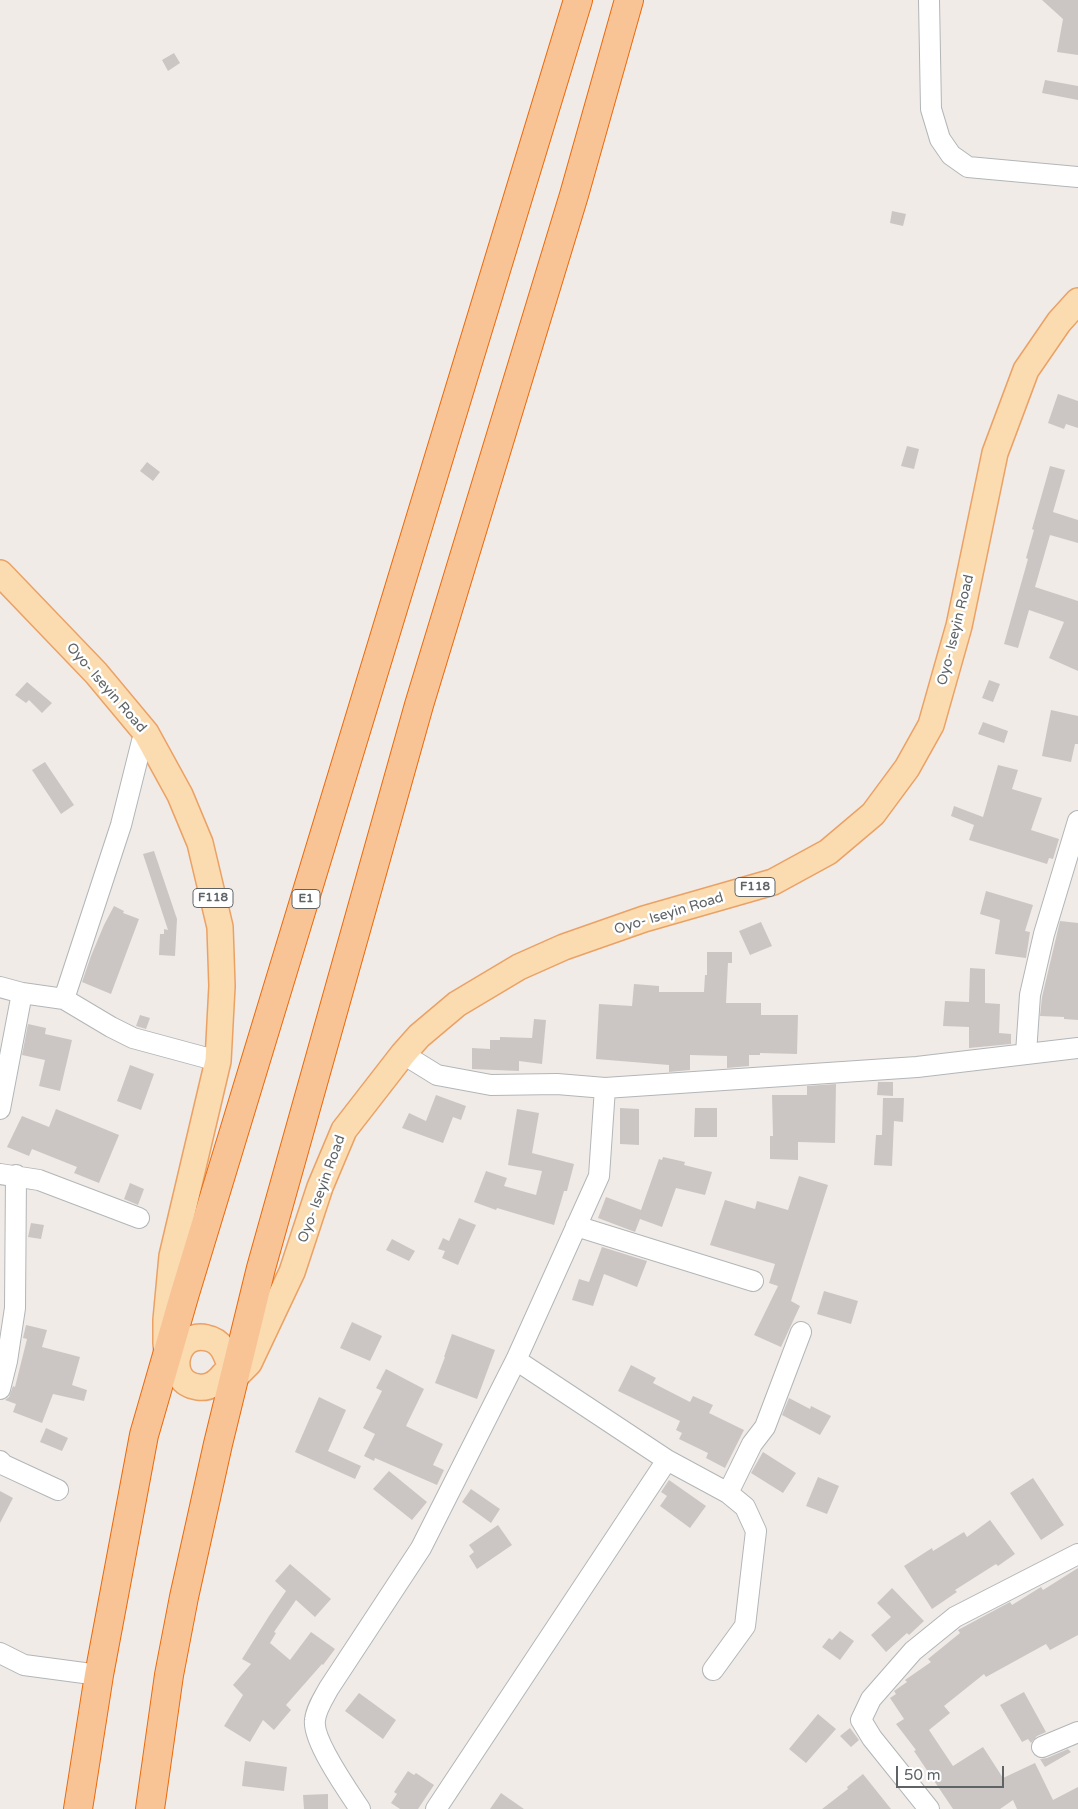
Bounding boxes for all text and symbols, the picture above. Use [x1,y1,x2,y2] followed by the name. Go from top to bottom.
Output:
[934,573,978,687] street label: Oyo- Iseyin Road
[62,640,150,736] street label: Oyo- Iseyin Road
[735,878,775,896] road number: F118
[193,888,233,908] road number: F118
[612,889,726,939] street label: Oyo- Iseyin Road
[292,890,320,909] road number: E1
[295,1133,349,1245] street label: Oyo- Iseyin Road
[898,1756,1006,1788] scale bar
[904,1766,941,1784] text: 50 m

